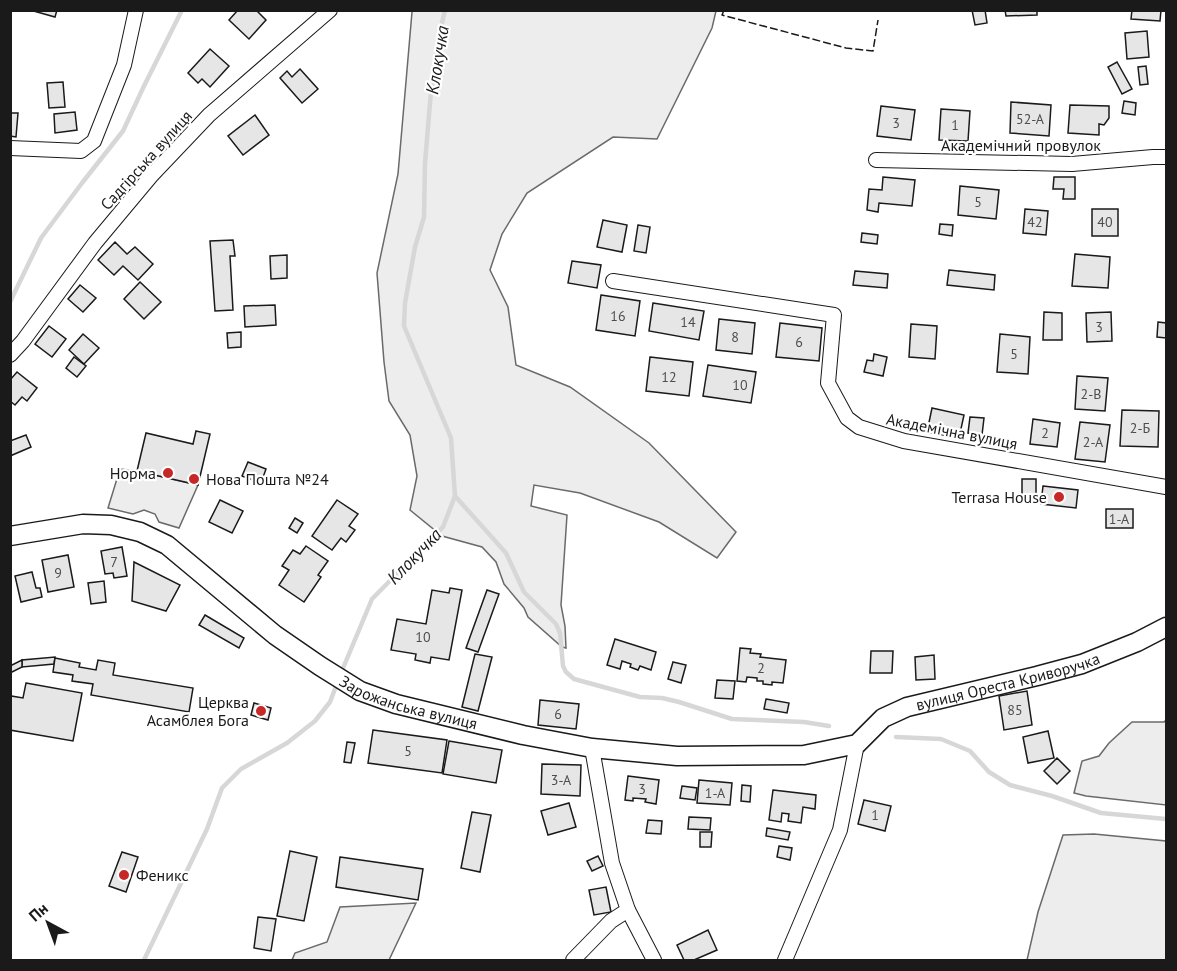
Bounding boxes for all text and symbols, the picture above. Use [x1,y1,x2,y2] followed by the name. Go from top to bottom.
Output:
[420,24,454,96] water label: Клокучка
[96,106,196,214] street label: Садгірська вулиця
[1016,110,1045,128] house number: 52-А
[892,114,900,132] house number: 3
[951,116,959,134] house number: 1
[941,135,1101,155] street label: Академічний провулок
[974,193,982,211] house number: 5
[1027,213,1043,231] house number: 42
[1097,213,1113,231] house number: 40
[610,307,626,325] house number: 16
[680,313,696,331] house number: 14
[1095,318,1103,336] house number: 3
[731,328,739,346] house number: 8
[795,333,803,351] house number: 6
[1010,345,1018,363] house number: 5
[661,368,677,386] house number: 12
[732,376,748,394] house number: 10
[1081,385,1101,403] house number: 2-В
[885,408,1019,454] street label: Академічна вулиця
[1130,419,1150,437] house number: 2-Б
[1041,424,1049,442] house number: 2
[1083,433,1104,451] house number: 2-А
[110,463,156,483] place label: Норма
[161,466,175,480] marker: Норма
[206,469,329,489] place label: Нова Пошта №24
[187,472,201,486] marker: Нова Пошта №24
[951,487,1047,507] place label: Terrasa House
[1052,490,1066,504] marker: Terrasa House
[1109,510,1130,528] house number: 1-А
[382,523,446,589] water label: Клокучка
[110,553,118,571] house number: 7
[54,564,62,582] house number: 9
[415,628,431,646] house number: 10
[914,648,1103,715] street label: вулиця Ореста Криворучка
[757,659,765,677] house number: 2
[336,671,479,733] street label: Зарожанська вулиця
[147,692,249,730] place label: Церква Асамблея Бога
[1007,701,1023,719] house number: 85
[254,704,268,718] marker: Церква Асамблея Бога
[554,705,562,723] house number: 6
[404,742,412,760] house number: 5
[551,771,572,789] house number: 3-А
[638,780,646,798] house number: 3
[705,784,726,802] house number: 1-А
[871,806,879,824] house number: 1
[136,865,189,885] place label: Феникс
[117,868,131,882] marker: Феникс
[18,893,78,953] north arrow
[24,898,52,925] text: Пн

